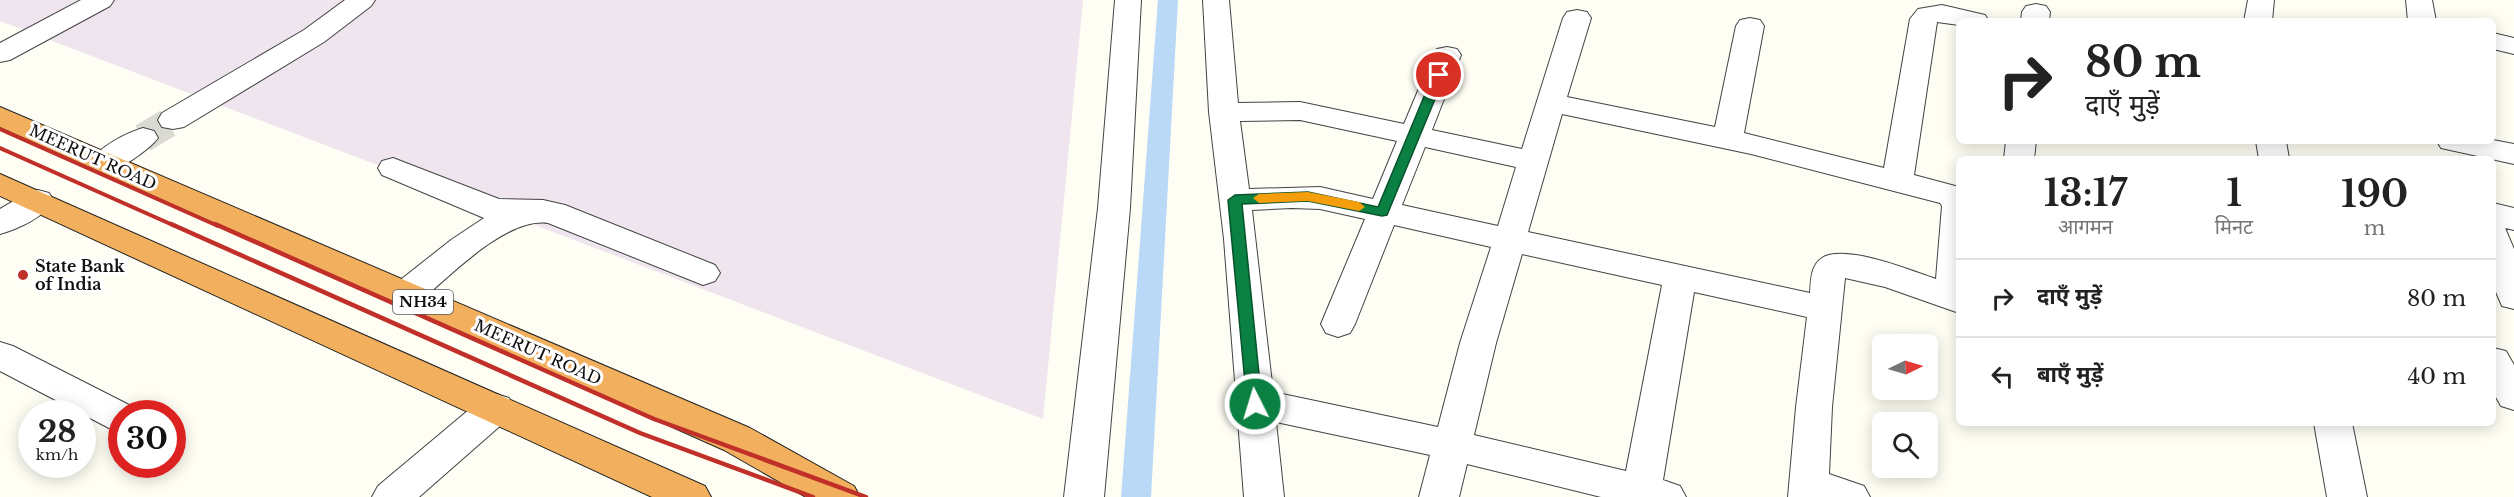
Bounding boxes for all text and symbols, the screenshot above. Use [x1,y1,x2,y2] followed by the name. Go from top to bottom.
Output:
[2085,36,2201,88] text: 80 m
[1986,42,2064,120] icon: right
[1413,49,1464,100] pin
[1422,58,1455,91] icon: arrive
[2085,88,2160,121] text: दाएँ मुड़ें
[26,120,160,194] street label: MEERUT ROAD
[2044,171,2127,216] text: 13:17
[2226,171,2242,216] text: 1
[2341,172,2408,217] text: 190
[2058,215,2113,239] text: आगमन
[2215,215,2253,239] text: मिनट
[2364,216,2385,240] text: m
[35,256,125,294] place label: State Bank of India
[16,268,30,282] marker: State Bank of India
[1986,282,2019,315] icon: right
[2037,283,2102,310] text: दाएँ मुड़ें
[2407,285,2466,312] text: 80 m
[393,290,453,314] road number: NH34
[471,315,605,389] street label: MEERUT ROAD
[1872,334,1938,400] north arrow
[1872,334,1938,478] map controls
[1986,360,2019,393] icon: left
[2037,361,2103,388] text: बाएँ मुड़ें
[2408,363,2466,390] text: 40 m
[1223,372,1287,436] position arrow
[108,400,186,478] speed limit sign: 30
[1872,412,1938,478] button: search
[38,413,76,450] text: 28
[36,445,78,464] text: km/h

